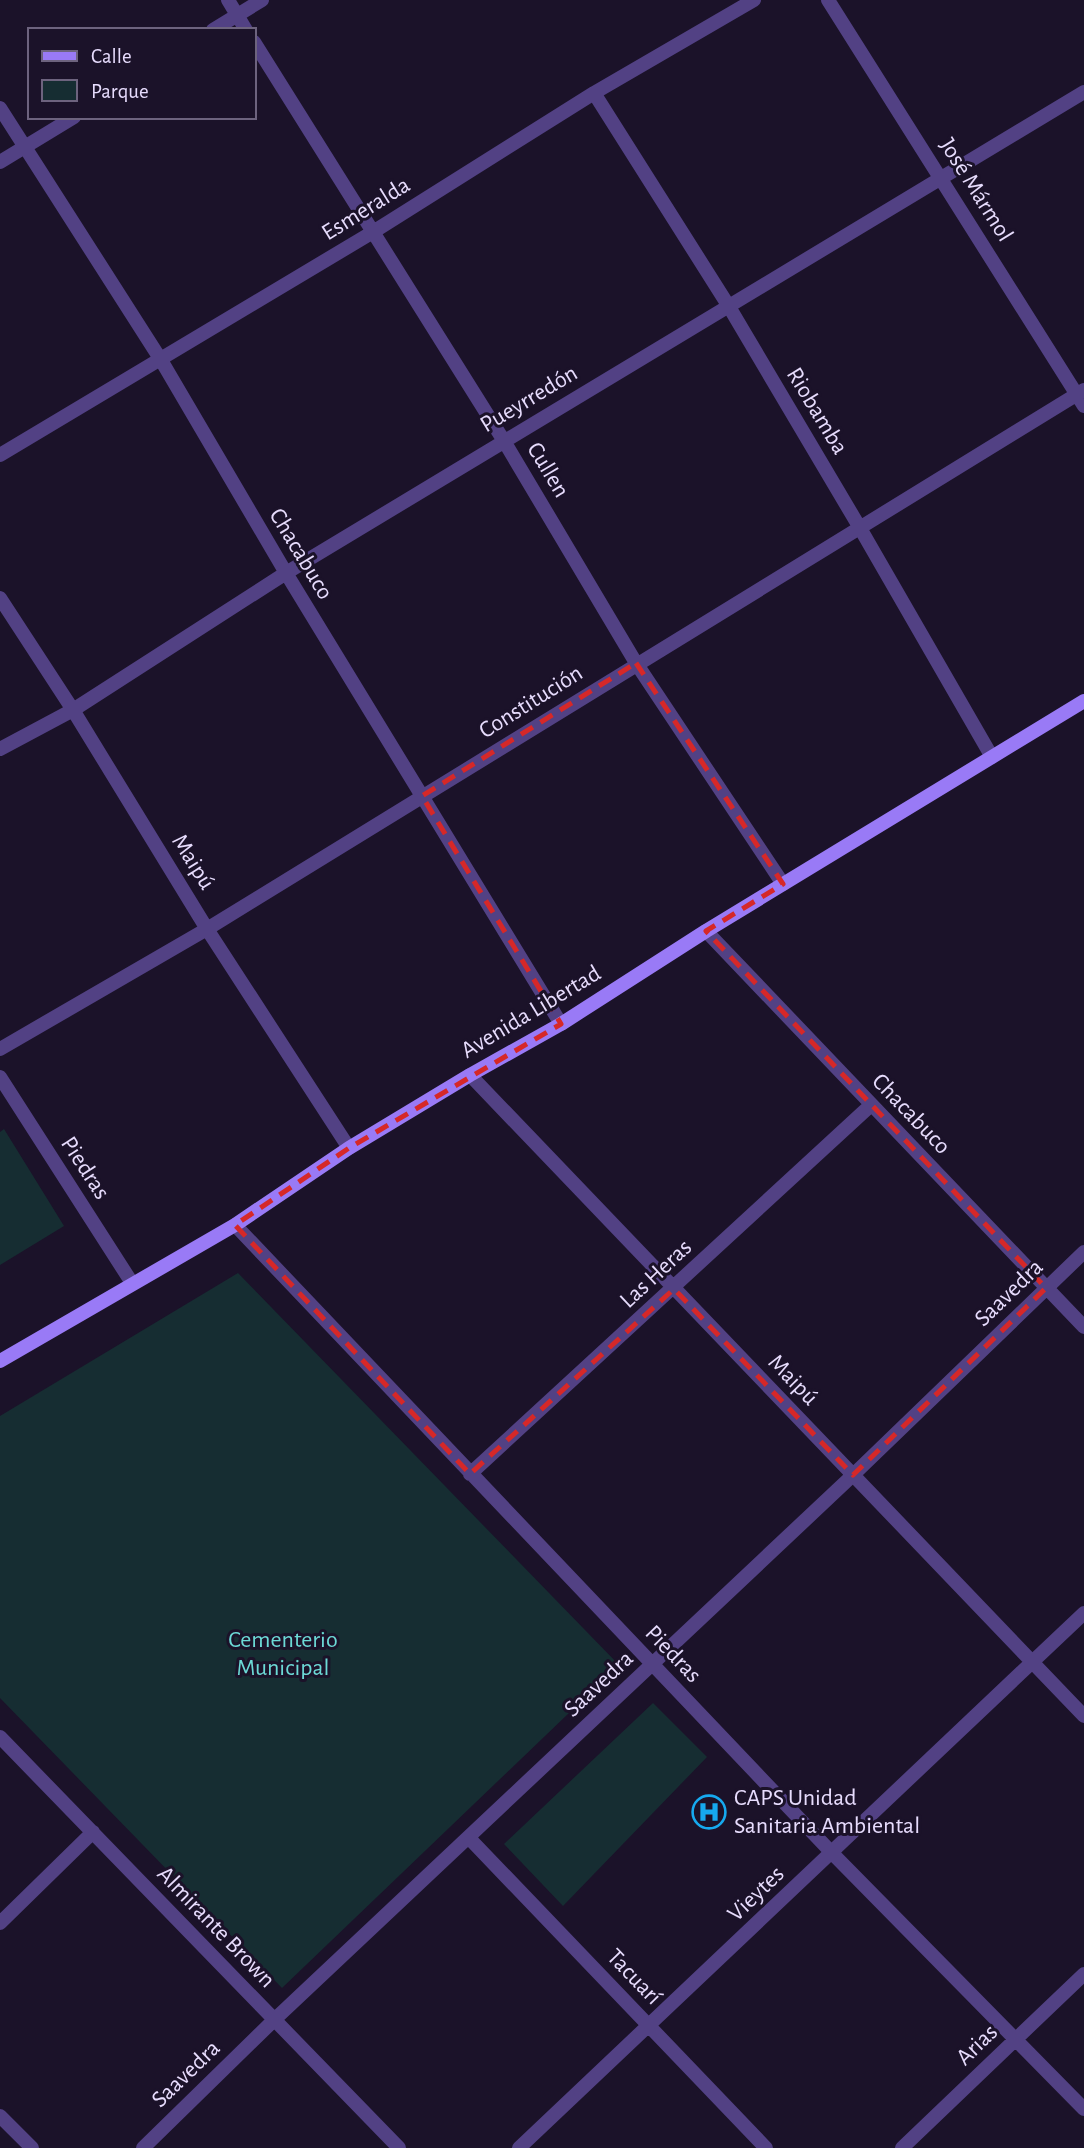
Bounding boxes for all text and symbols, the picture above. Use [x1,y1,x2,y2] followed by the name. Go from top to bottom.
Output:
[28,28,256,119] legend
[91,46,132,67] text: Calle
[91,81,149,102] text: Parque
[935,134,1017,246] street label: José Mármol
[318,173,414,245] street label: Esmeralda
[476,361,582,437] street label: Pueyrredón
[782,363,852,459] street label: Riobamba
[522,438,574,502] street label: Cullen
[265,504,337,604] street label: Chacabuco
[475,661,587,743] street label: Constitución
[167,830,219,894] street label: Maipú
[457,961,605,1063] street label: Avenida Libertad
[867,1069,955,1159] street label: Chacabuco
[56,1132,114,1204] street label: Piedras
[615,1235,697,1313] street label: Las Heras
[970,1255,1048,1331] street label: Saavedra
[764,1350,822,1410] street label: Maipú
[640,1621,706,1687] street label: Piedras
[228,1628,338,1680] park label: Cementerio Municipal
[560,1646,638,1722] street label: Saavedra
[734,1786,920,1838] place label: CAPS Unidad Sanitaria Ambiental
[690,1793,728,1831] hospital icon: CAPS Unidad Sanitaria Ambiental
[152,1862,280,1992] street label: Almirante Brown
[723,1862,789,1926] street label: Vieytes
[602,1945,666,2010] street label: Tacuarí
[952,2020,1002,2070] street label: Arias
[147,2036,225,2112] street label: Saavedra

